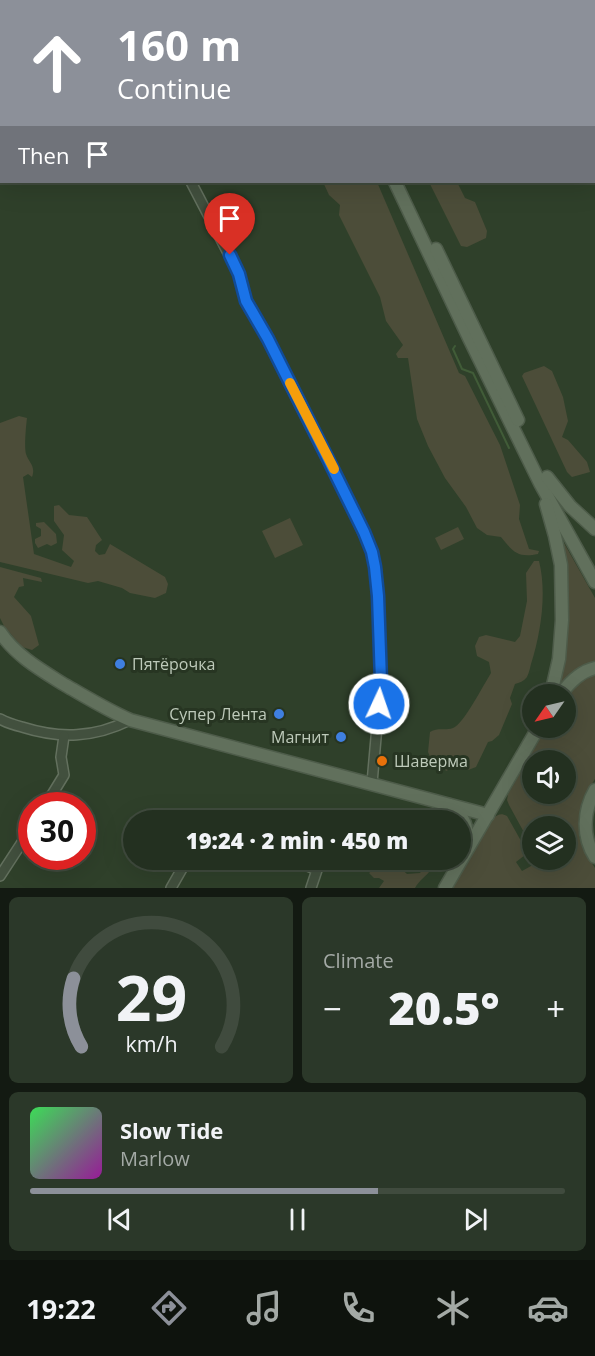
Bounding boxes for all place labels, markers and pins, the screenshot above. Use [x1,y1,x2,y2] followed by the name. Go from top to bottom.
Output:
[204,193,255,255] pin
[132,653,215,675] place label: Пятёрочка
[113,657,127,671] marker: Пятёрочка
[169,703,267,725] place label: Супер Лента
[272,707,286,721] marker: Супер Лента
[271,726,329,748] place label: Магнит
[334,730,348,744] marker: Магнит
[394,750,468,772] place label: Шаверма
[375,754,389,768] marker: Шаверма

